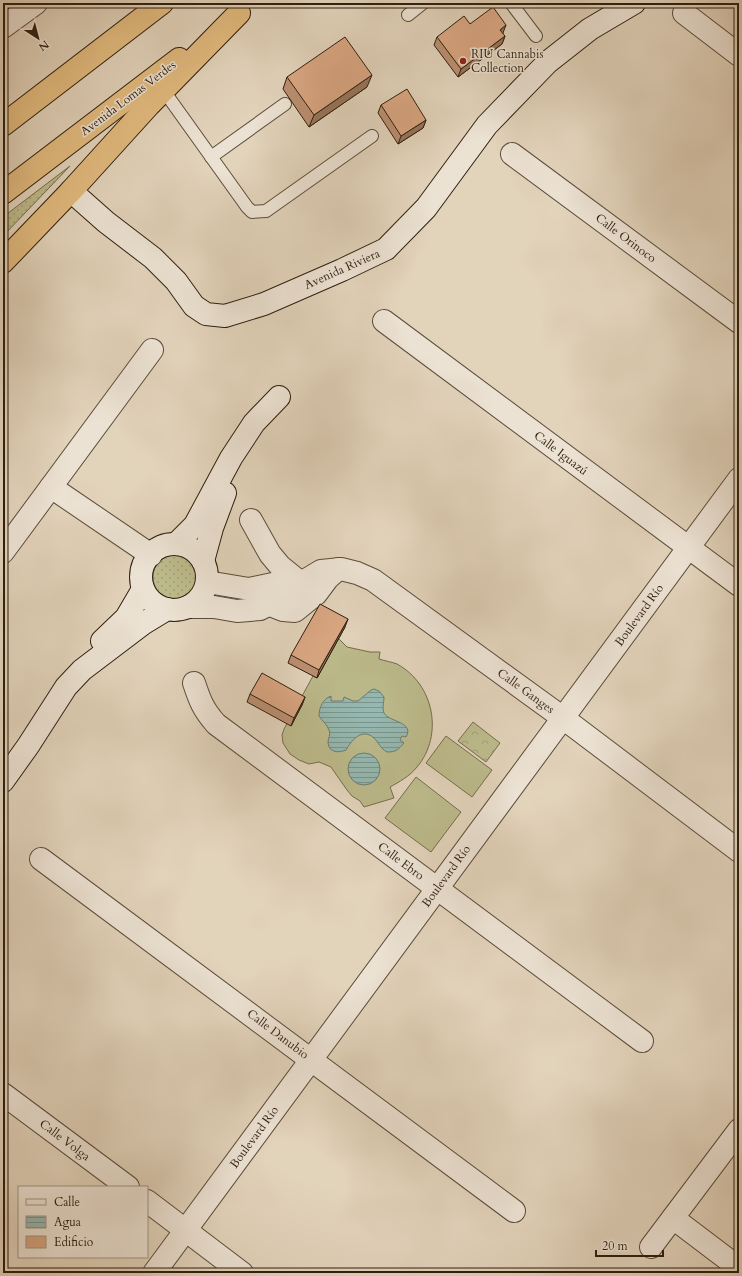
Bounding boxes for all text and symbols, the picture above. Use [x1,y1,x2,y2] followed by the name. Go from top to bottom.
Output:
[18,18,58,58] north arrow
[35,37,52,55] text: N
[471,46,543,76] place label: RIU Cannabis Collection
[458,56,468,66] marker: RIU Cannabis Collection
[77,57,179,139] street label: Avenida Lomas Verdes
[592,210,660,267] street label: Calle Orinoco
[302,245,383,293] street label: Avenida Riviera
[531,427,592,479] street label: Calle Iguazú
[611,580,667,649] street label: Boulevard Río
[494,665,558,717] street label: Calle Ganges
[375,838,428,884] street label: Calle Ebro
[418,841,474,910] street label: Boulevard Río
[244,1005,313,1063] street label: Calle Danubio
[226,1102,282,1171] street label: Boulevard Río
[36,1116,94,1165] street label: Calle Volga
[18,1186,148,1258] legend
[54,1194,80,1210] text: Calle
[54,1214,82,1230] text: Agua
[596,1232,663,1258] scale bar
[54,1234,94,1250] text: Edificio
[602,1238,629,1254] text: 20 m

